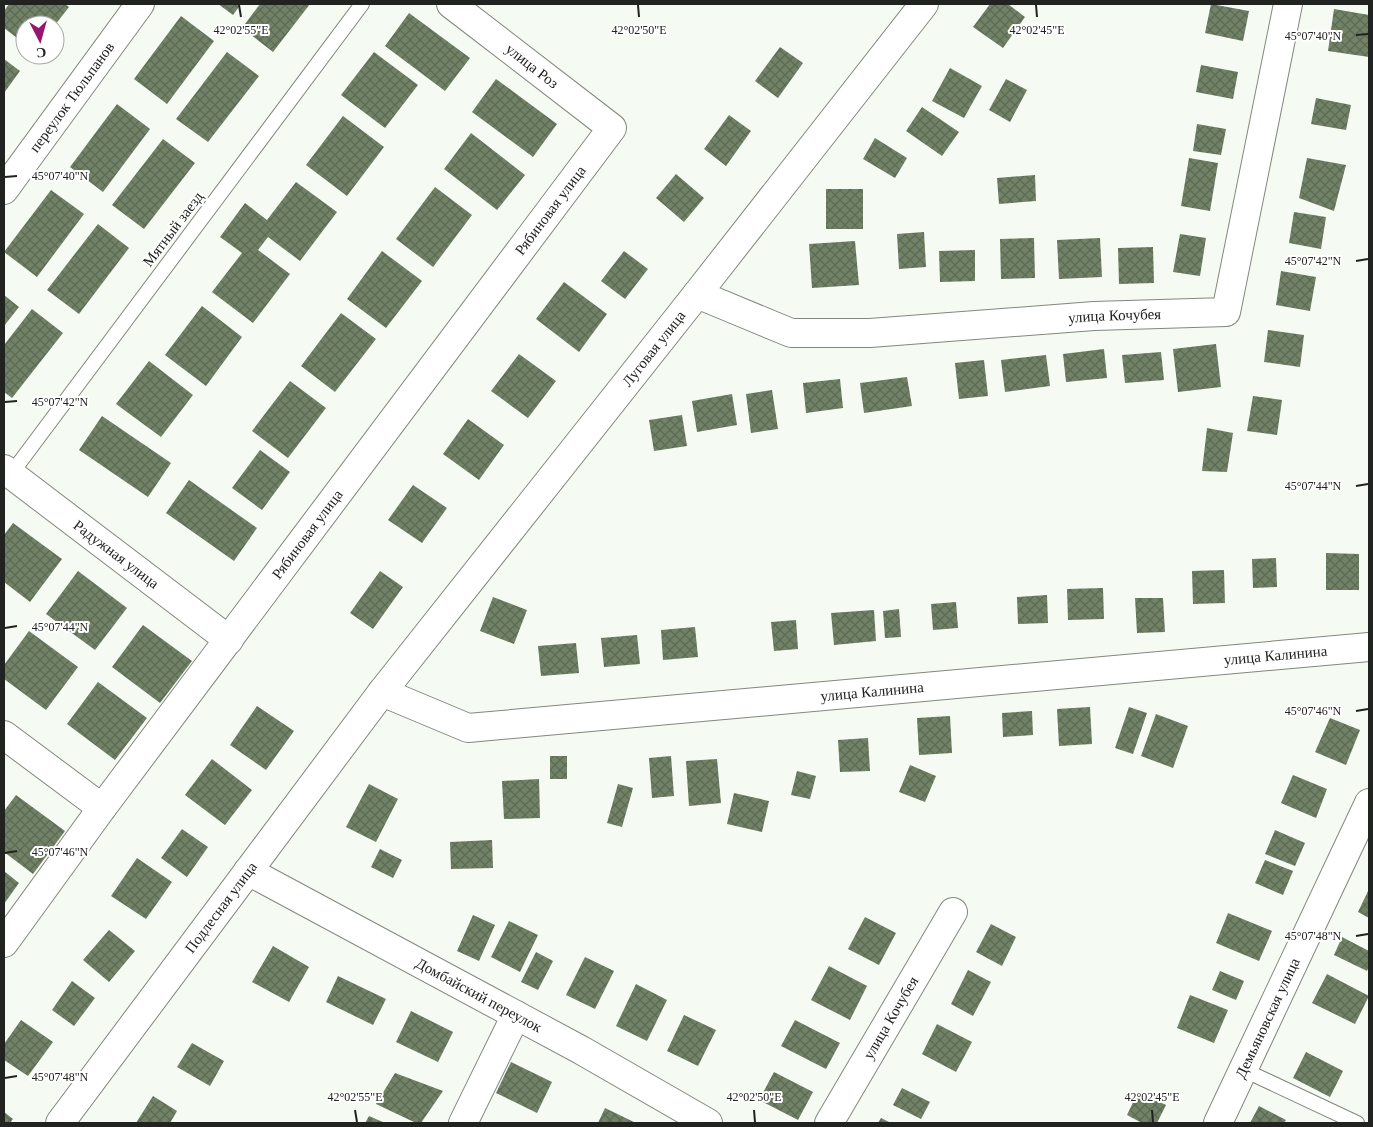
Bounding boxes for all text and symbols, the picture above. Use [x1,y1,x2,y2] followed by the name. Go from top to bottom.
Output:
[15,15,65,65] north arrow
[213,23,269,37] text: 42°02'55"E
[611,23,667,37] text: 42°02'50"E
[1009,23,1065,37] text: 42°02'45"E
[1285,29,1342,43] text: 45°07'40"N
[26,39,117,155] street label: переулок Тюльпанов
[503,41,561,91] street label: улица Роз
[35,44,47,60] text: С
[512,162,589,258] street label: Рябиновая улица
[32,169,89,183] text: 45°07'40"N
[140,188,207,270] street label: Мятный заезд
[1285,254,1342,268] text: 45°07'42"N
[1068,306,1161,326] street label: улица Кочубея
[619,307,689,390] street label: Луговая улица
[32,395,89,409] text: 45°07'42"N
[1285,479,1342,493] text: 45°07'44"N
[269,486,346,582] street label: Рябиновая улица
[71,517,162,592] street label: Радужная улица
[32,620,89,634] text: 45°07'44"N
[1223,643,1328,668] street label: улица Калинина
[820,679,925,704] street label: улица Калинина
[1285,704,1342,718] text: 45°07'46"N
[32,845,89,859] text: 45°07'46"N
[182,859,260,956] street label: Подлесная улица
[1285,929,1342,943] text: 45°07'48"N
[413,955,545,1036] street label: Домбайский переулок
[1232,955,1303,1081] street label: Демьяновская улица
[860,974,921,1062] street label: улица Кочубея
[32,1070,89,1084] text: 45°07'48"N
[327,1090,383,1104] text: 42°02'55"E
[726,1090,782,1104] text: 42°02'50"E
[1124,1090,1180,1104] text: 42°02'45"E

